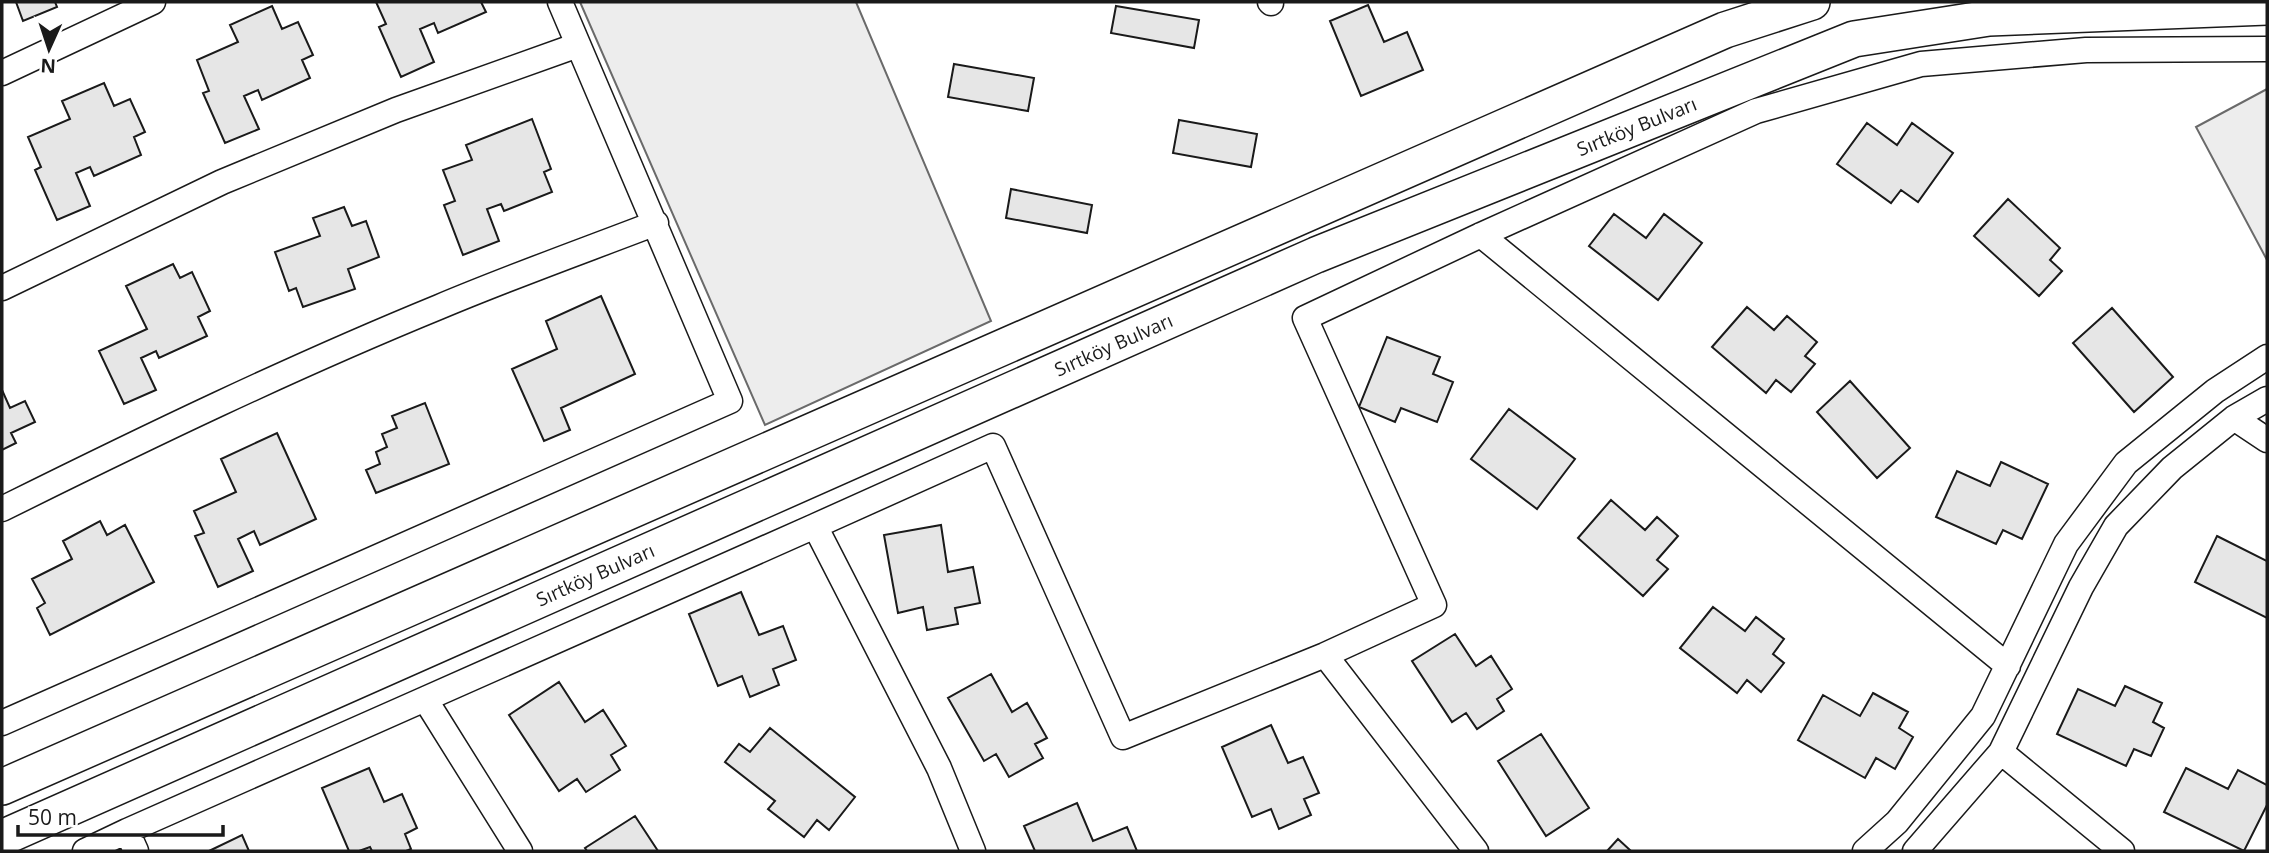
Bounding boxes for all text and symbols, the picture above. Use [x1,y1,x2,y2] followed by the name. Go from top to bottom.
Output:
[14,14,84,84] north arrow
[40,53,57,79] text: N
[1573,91,1700,162] street label: Sırtköy Bulvarı
[1050,307,1177,382] street label: Sırtköy Bulvarı
[532,537,659,612] street label: Sırtköy Bulvarı
[18,794,222,838] scale bar
[28,803,77,831] text: 50 m

